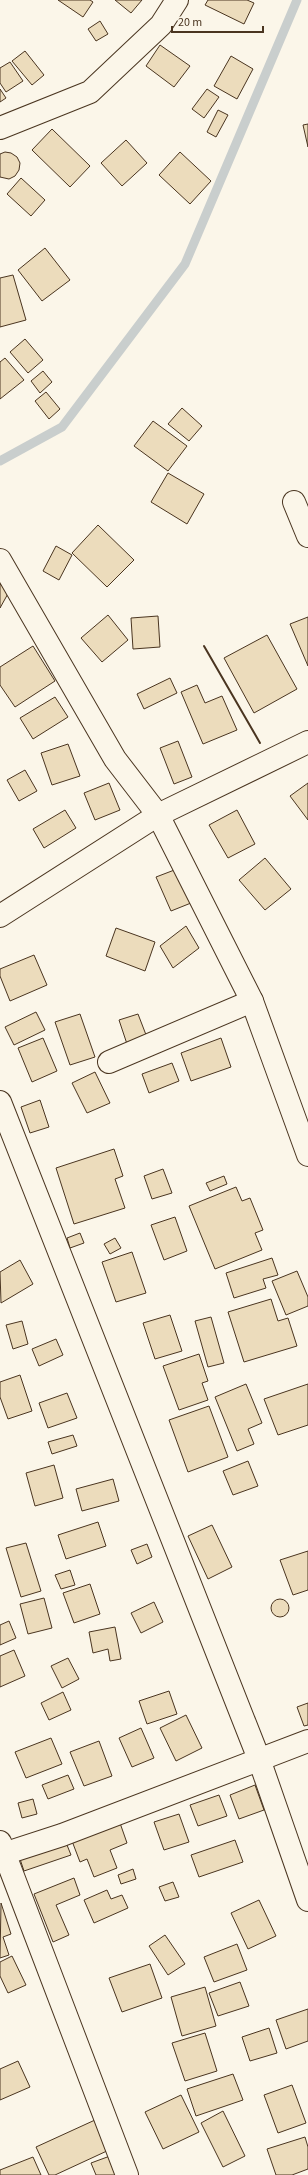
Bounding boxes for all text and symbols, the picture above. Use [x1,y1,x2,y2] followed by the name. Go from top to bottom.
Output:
[172,8,263,34] scale bar
[178,14,202,31] text: 20 m

